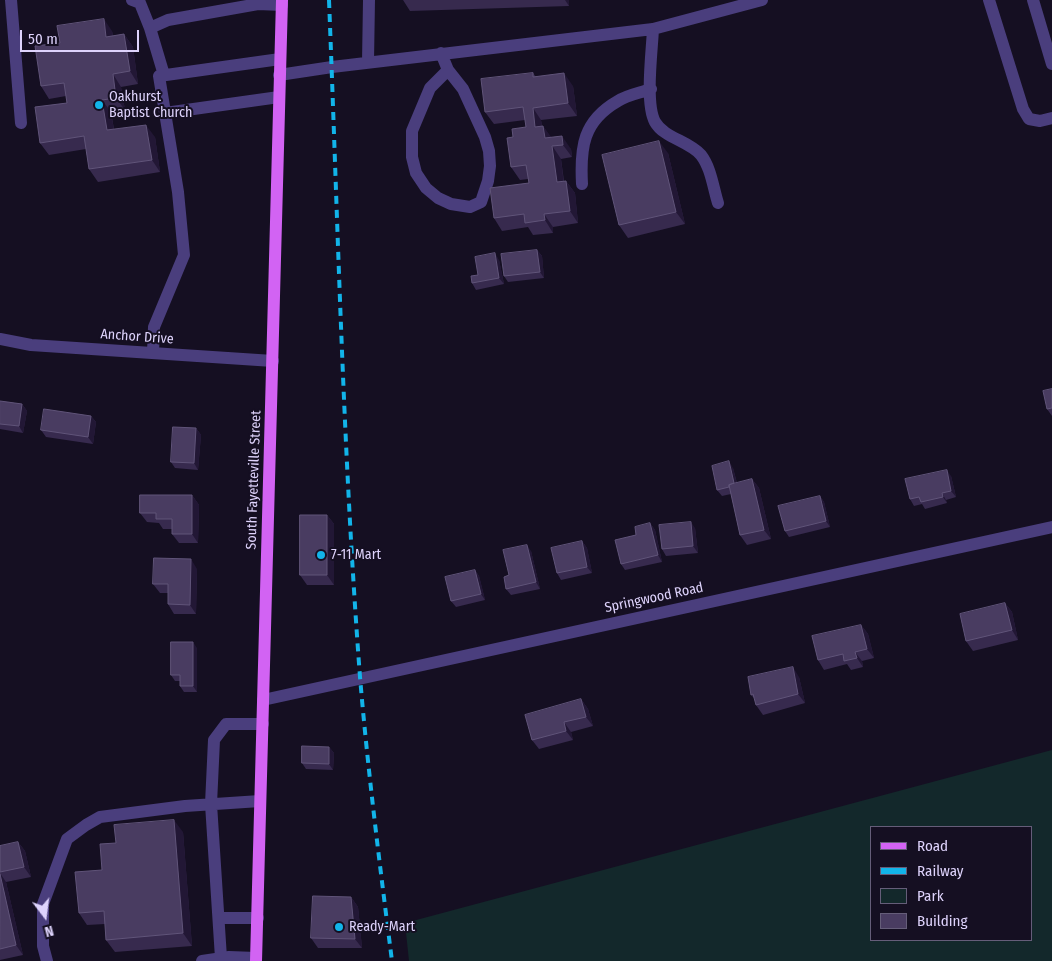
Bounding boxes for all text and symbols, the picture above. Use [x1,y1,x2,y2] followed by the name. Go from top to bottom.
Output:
[22,20,141,52] scale bar
[28,30,58,48] text: 50 m
[109,89,192,121] place label: Oakhurst Baptist Church
[93,99,105,111] marker: Oakhurst Baptist Church
[100,326,174,348] street label: Anchor Drive
[243,410,265,550] street label: South Fayetteville Street
[331,547,381,563] place label: 7-11 Mart
[315,549,327,561] marker: 7-11 Mart
[603,579,705,617] street label: Springwood Road
[870,826,1032,941] legend
[917,837,948,855] text: Road
[917,862,964,880] text: Railway
[917,887,944,905] text: Park
[20,891,70,941] north arrow
[917,912,968,930] text: Building
[349,919,415,935] place label: Ready-Mart
[333,921,345,933] marker: Ready-Mart
[43,922,55,940] text: N

